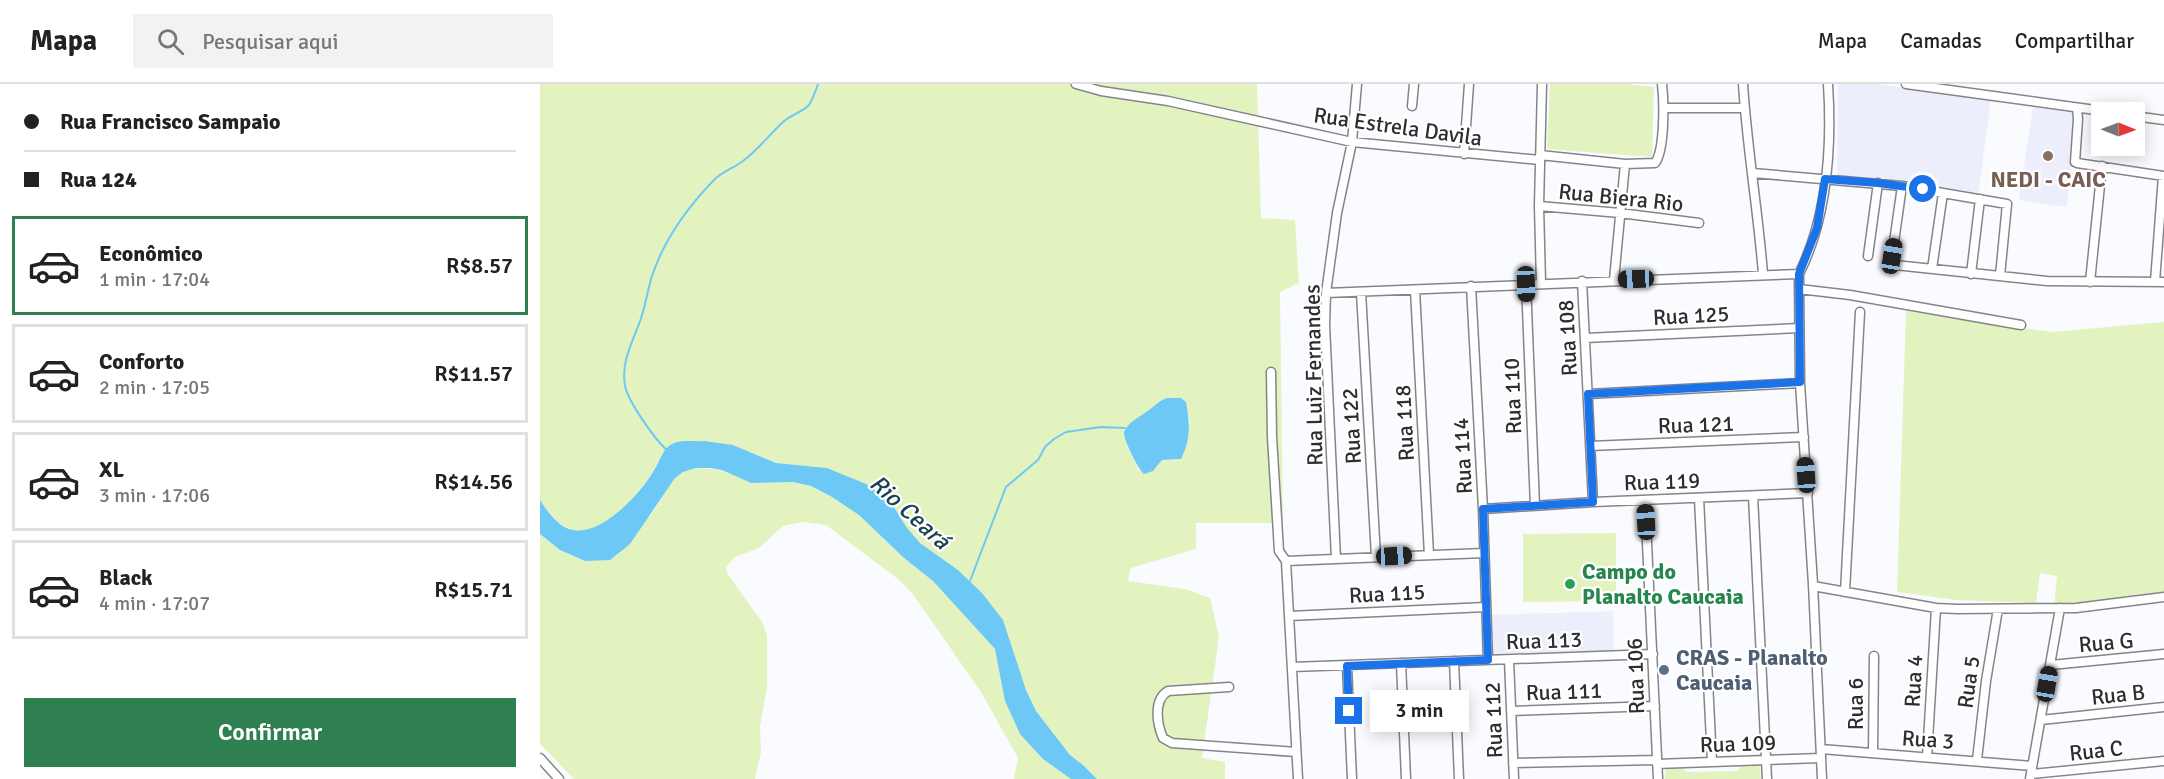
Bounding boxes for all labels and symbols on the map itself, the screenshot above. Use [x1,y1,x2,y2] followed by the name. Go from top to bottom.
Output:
[1312,101,1484,152] street label: Rua Estrela Davila
[2091,102,2145,156] north arrow
[2041,149,2055,163] marker: NEDI - CAIC
[1990,166,2106,193] place label: NEDI - CAIC
[1909,175,1936,202] route start
[1557,178,1685,217] street label: Rua Biera Rio
[1880,237,1904,275] car
[1516,266,1536,302] car
[1618,269,1654,289] car
[1298,284,1329,466] street label: Rua Luiz Fernandes
[1552,299,1583,377] street label: Rua 108
[1652,300,1730,331] street label: Rua 125
[1498,357,1527,435] street label: Rua 110
[1389,384,1420,462] street label: Rua 118
[1336,387,1367,465] street label: Rua 122
[1657,410,1735,439] street label: Rua 121
[1447,417,1478,495] street label: Rua 114
[1796,456,1816,494] car
[1623,467,1701,496] street label: Rua 119
[864,468,958,557] water label: Rio Ceará
[1636,504,1656,540] car
[1376,546,1412,566] car
[1582,558,1744,610] place label: Campo do Planalto Caucaia
[1563,577,1577,591] marker: Campo do Planalto Caucaia
[1348,578,1426,609] street label: Rua 115
[1505,626,1583,655] street label: Rua 113
[2078,627,2135,658] street label: Rua G
[1621,637,1650,715] street label: Rua 106
[1676,644,1828,696] place label: CRAS - Planalto Caucaia
[1899,654,1928,708] street label: Rua 4
[1951,654,1986,710] street label: Rua 5
[1657,663,1671,677] marker: CRAS - Planalto Caucaia
[2035,665,2059,703] car
[1525,677,1603,706] street label: Rua 111
[1842,678,1869,730] street label: Rua 6
[2090,678,2146,711] street label: Rua B
[1479,681,1508,759] street label: Rua 112
[1370,690,1469,732] callout: 3 min
[1335,697,1362,724] route end
[1901,724,1955,755] street label: Rua 3
[1699,729,1777,758] street label: Rua 109
[2068,734,2124,767] street label: Rua C

